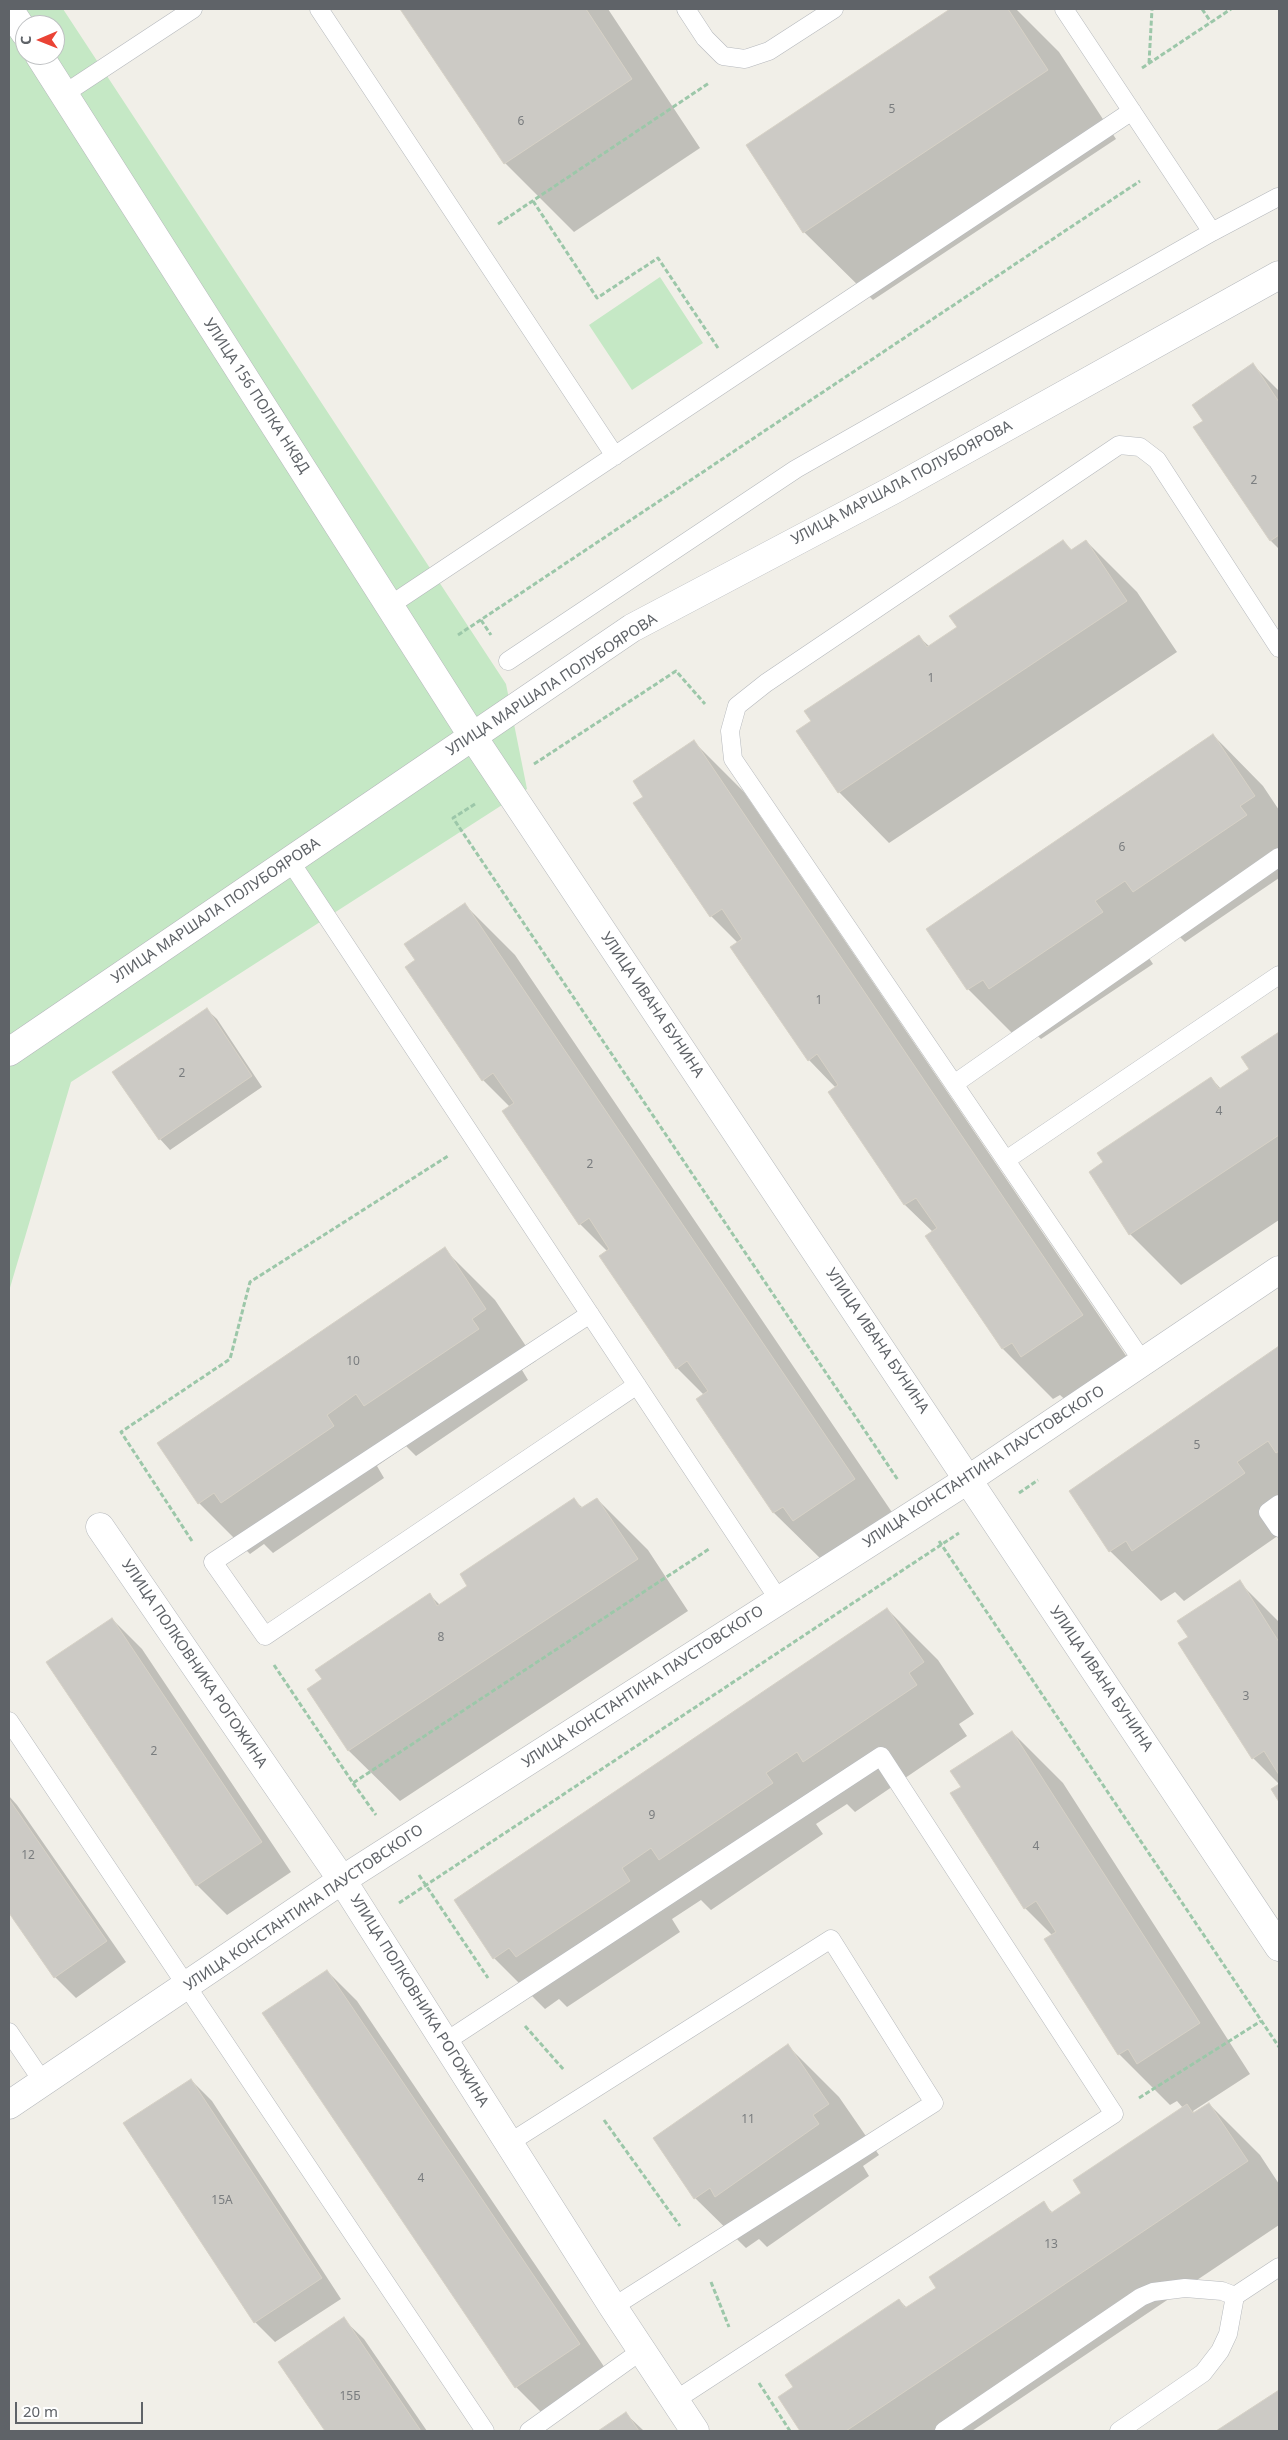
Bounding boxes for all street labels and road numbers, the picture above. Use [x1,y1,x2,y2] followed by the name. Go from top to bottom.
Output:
[199,315,313,477] street label: УЛИЦА 156 ПОЛКА НКВД
[788,417,1016,549] street label: УЛИЦА МАРШАЛА ПОЛУБОЯРОВА
[443,610,661,760] street label: УЛИЦА МАРШАЛА ПОЛУБОЯРОВА
[108,834,324,988] street label: УЛИЦА МАРШАЛА ПОЛУБОЯРОВА
[597,929,707,1081] street label: УЛИЦА ИВАНА БУНИНА
[822,1265,932,1417] street label: УЛИЦА ИВАНА БУНИНА
[860,1382,1108,1552] street label: УЛИЦА КОНСТАНТИНА ПАУСТОВСКОГО
[117,1557,271,1771] street label: УЛИЦА ПОЛКОВНИКА РОГОЖИНА
[519,1602,767,1772] street label: УЛИЦА КОНСТАНТИНА ПАУСТОВСКОГО
[1046,1603,1156,1755] street label: УЛИЦА ИВАНА БУНИНА
[181,1821,427,1995] street label: УЛИЦА КОНСТАНТИНА ПАУСТОВСКОГО
[346,1891,492,2111] street label: УЛИЦА ПОЛКОВНИКА РОГОЖИНА

